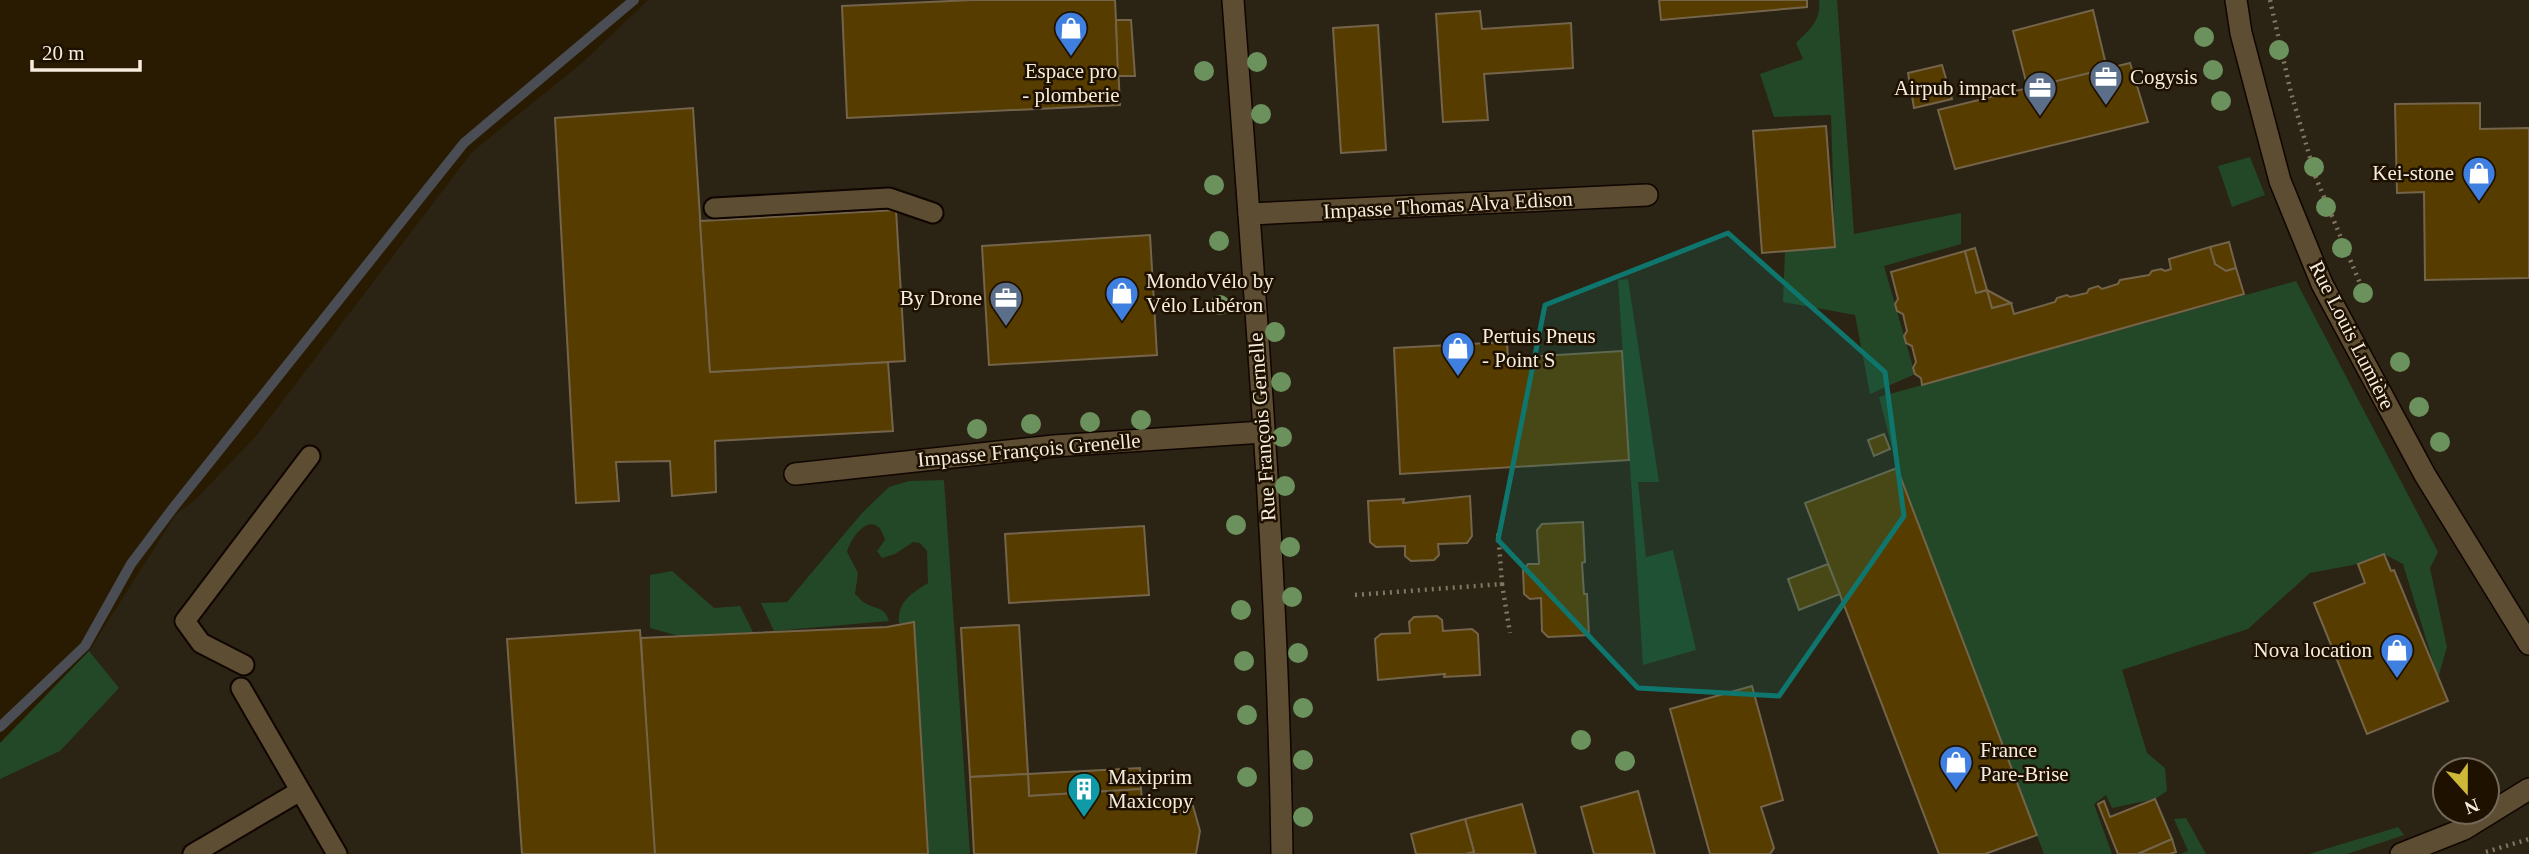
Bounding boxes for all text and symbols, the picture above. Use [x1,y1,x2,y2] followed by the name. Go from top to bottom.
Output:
[1052,9,1090,58] shop icon: Espace pro - plomberie
[32,28,140,72] scale bar
[42,41,85,65] text: 20 m
[2087,58,2125,107] office icon: Cogysis
[1022,59,1120,107] place label: Espace pro - plomberie
[2130,65,2198,89] place label: Cogysis
[2021,69,2059,118] office icon: Airpub impact
[1894,76,2016,100] place label: Airpub impact
[2460,154,2498,203] shop icon: Kei-stone
[2372,161,2454,185] place label: Kei-stone
[1323,186,1574,224] street label: Impasse Thomas Alva Edison
[2304,257,2400,413] street label: Rue Louis Lumière
[1146,269,1274,317] place label: MondoVélo by Vélo Lubéron
[1103,274,1141,323] shop icon: MondoVélo by Vélo Lubéron
[987,279,1025,328] office icon: By Drone
[900,286,982,310] place label: By Drone
[1482,324,1596,372] place label: Pertuis Pneus - Point S
[1439,329,1477,378] shop icon: Pertuis Pneus - Point S
[1243,332,1281,522] street label: Rue François Gernelle
[916,428,1142,472] street label: Impasse François Grenelle
[2378,631,2416,680] shop icon: Nova location
[2254,638,2372,662] place label: Nova location
[1980,738,2069,786] place label: France Pare-Brise
[1937,743,1975,792] shop icon: France Pare-Brise
[2431,756,2501,826] north arrow
[1108,765,1194,813] place label: Maxiprim Maxicopy
[1065,770,1103,819] building icon: Maxiprim Maxicopy
[2461,794,2482,819] text: N

